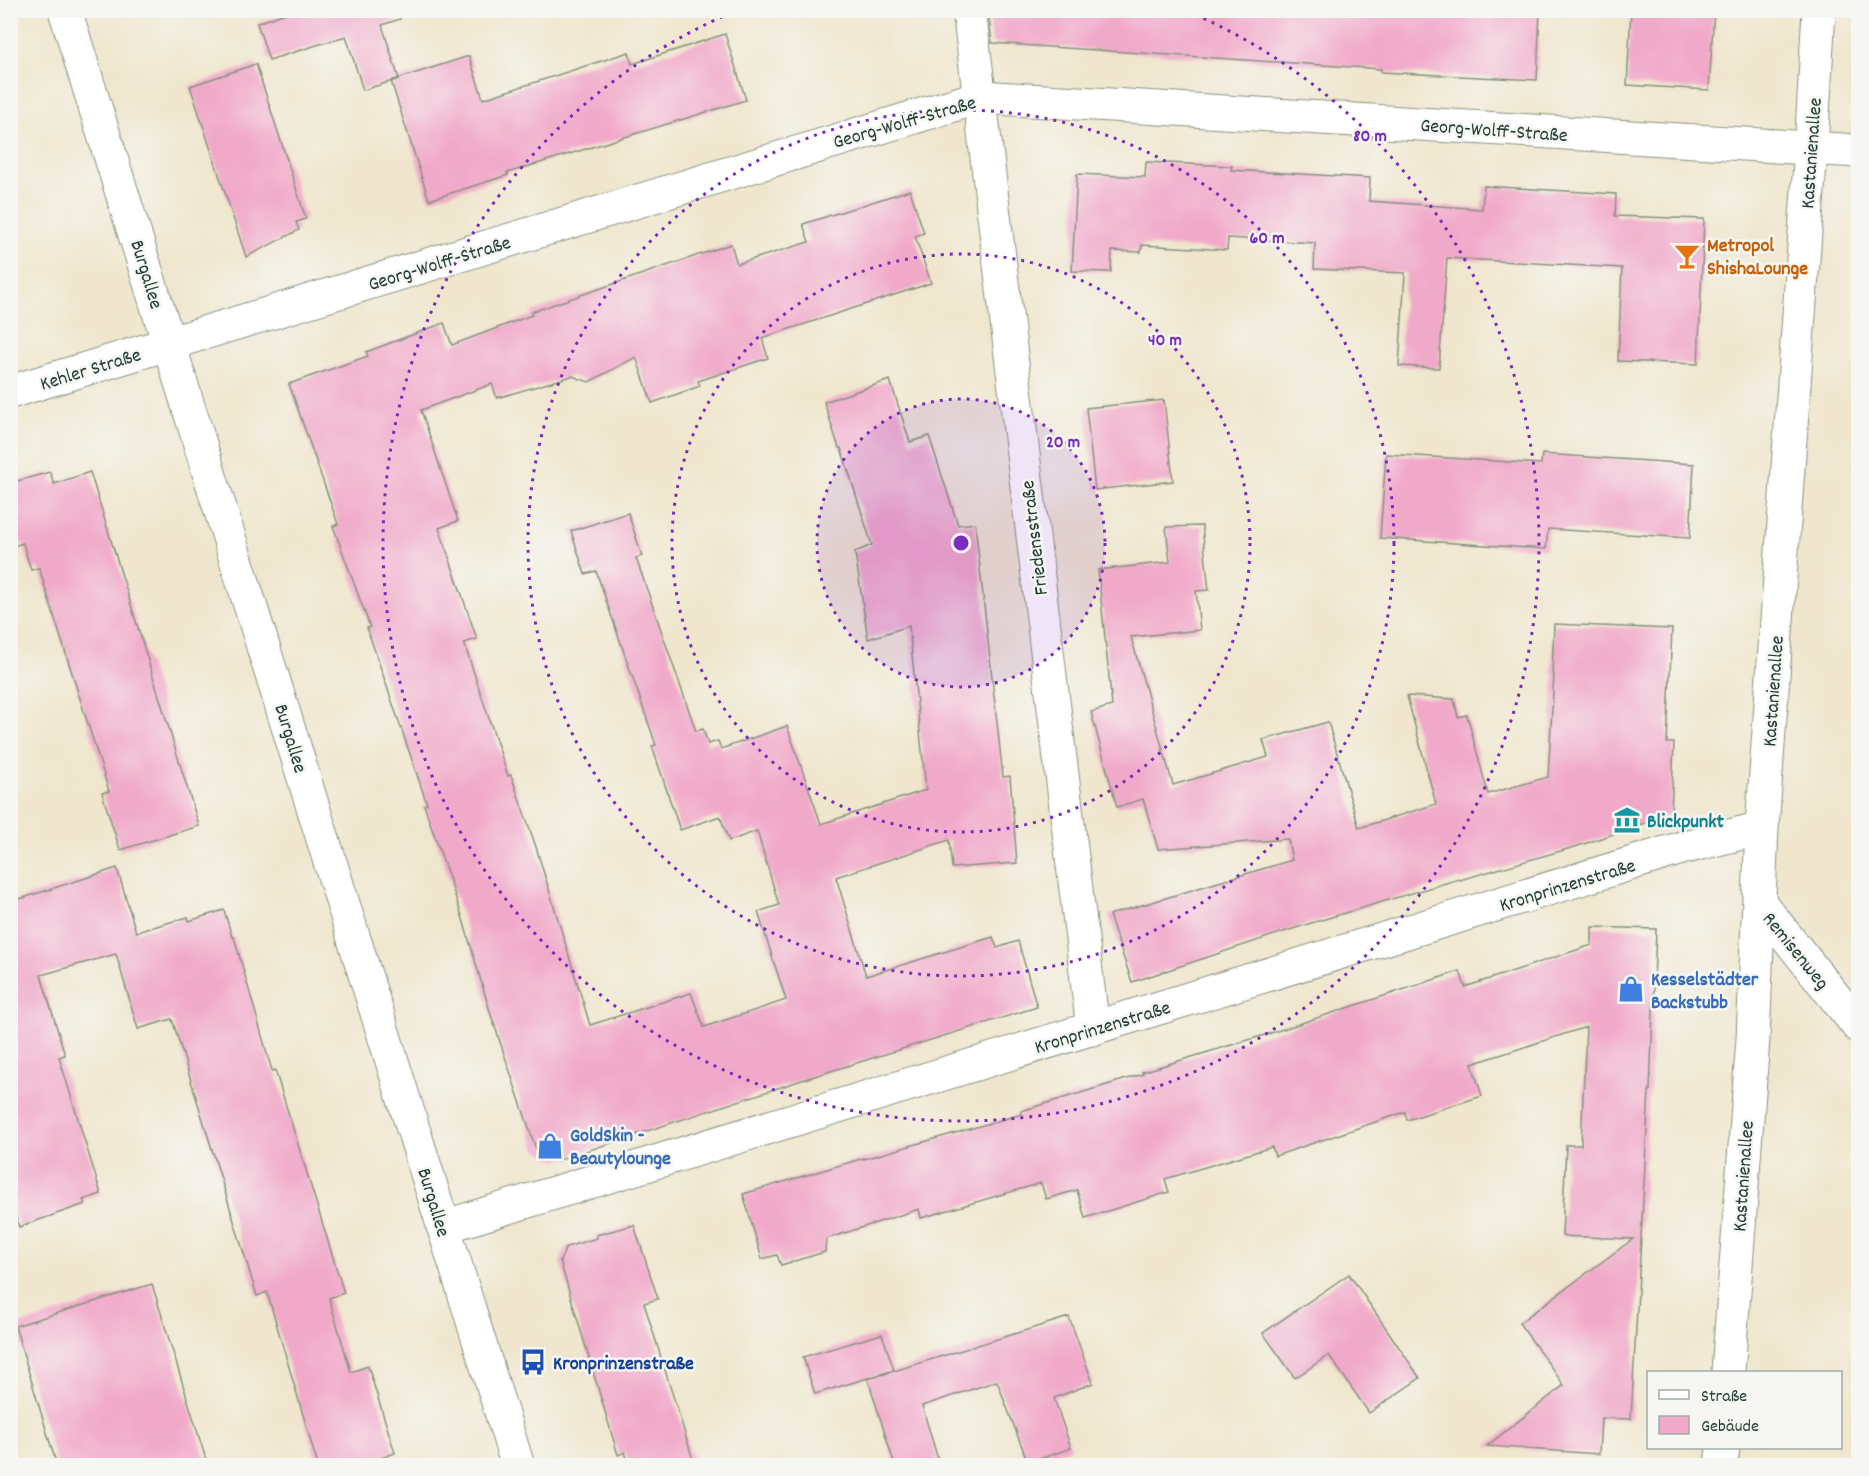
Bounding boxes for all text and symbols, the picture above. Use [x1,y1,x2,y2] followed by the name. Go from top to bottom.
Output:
[830,90,980,158] street label: Georg-Wolff-Straße
[1795,97,1831,210] street label: Kastanienallee
[1419,113,1569,151] street label: Georg-Wolff-Straße
[1353,125,1387,150] text: 80 m
[1249,227,1285,252] text: 60 m
[365,230,515,300] street label: Georg-Wolff-Straße
[1707,233,1808,284] place label: Metropol ShishaLounge
[121,237,169,313] street label: Burgallee
[1672,241,1702,271] bar icon: Metropol ShishaLounge
[1148,329,1182,354] text: 40 m
[37,342,145,399] street label: Kehler Straße
[1046,431,1080,456] text: 20 m
[1015,478,1057,597] street label: Friedensstraße
[951,533,971,553] centre of rings
[1757,635,1793,748] street label: Kastanienallee
[265,701,313,777] street label: Burgallee
[1612,805,1642,835] museum icon: Blickpunkt
[1647,809,1724,837] place label: Blickpunkt
[1496,853,1640,921] street label: Kronprinzenstraße
[1755,907,1835,997] street label: Remisenweg
[1651,967,1759,1018] place label: Kesselstädter Backstubb
[1616,974,1646,1004] shop icon: Kesselstädter Backstubb
[1031,995,1175,1063] street label: Kronprinzenstraße
[1727,1120,1763,1233] street label: Kastanienallee
[570,1123,671,1174] place label: GoldSkin - Beautylounge
[535,1131,565,1161] shop icon: GoldSkin - Beautylounge
[408,1165,456,1241] street label: Burgallee
[518,1347,548,1377] bus stop icon: Kronprinzenstraße
[553,1351,694,1379] place label: Kronprinzenstraße
[1647,1371,1842,1449] legend
[1701,1385,1747,1410] text: Straße
[1701,1415,1759,1440] text: Gebäude

